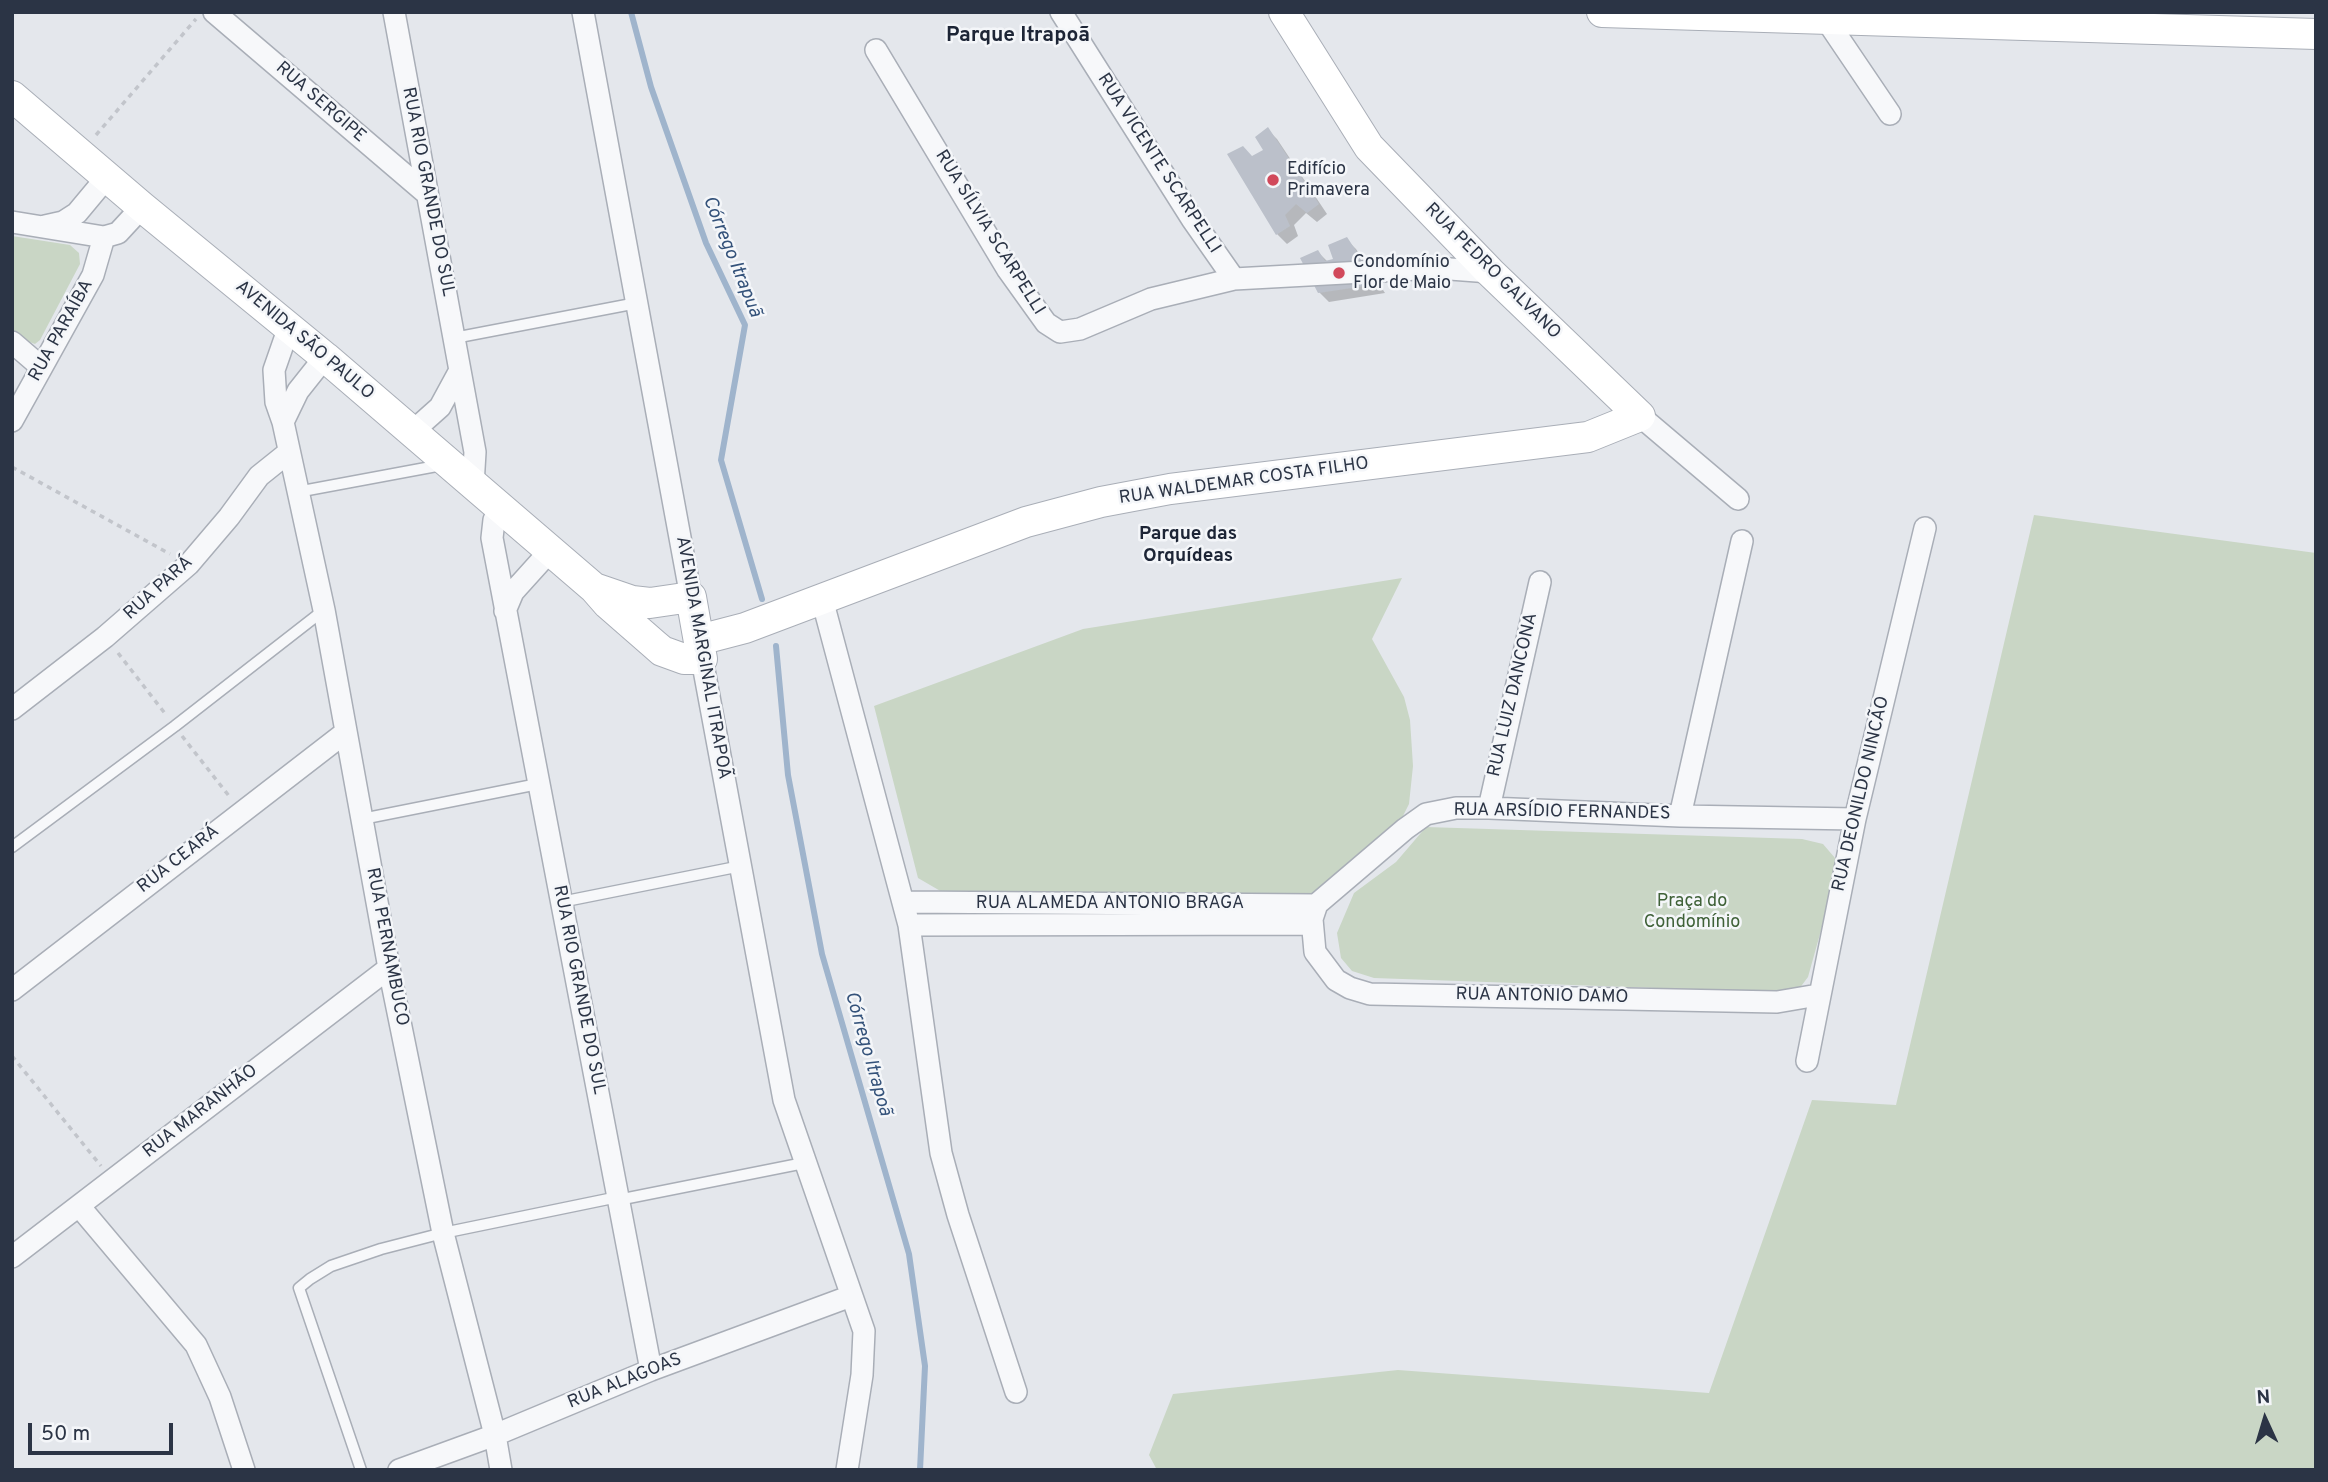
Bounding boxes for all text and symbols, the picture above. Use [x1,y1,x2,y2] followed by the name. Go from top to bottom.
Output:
[946,24,1090,50] district label: Parque Itrapoã
[270,58,370,148] street label: RUA SERGIPE
[1092,70,1224,258] street label: RUA VICENTE SCARPELLI
[396,85,458,299] street label: RUA RIO GRANDE DO SUL
[929,147,1049,319] street label: RUA SÍLVIA SCARPELLI
[1287,159,1370,202] place label: Edifício Primavera
[1265,172,1281,188] marker: Edifício Primavera
[696,193,766,321] water label: Córrego Itrapuã
[1419,199,1565,345] street label: RUA PEDRO GALVANO
[1353,252,1451,294] place label: Condomínio Flor de Maio
[1331,265,1347,281] marker: Condomínio Flor de Maio
[25,276,99,386] street label: RUA PARAÍBA
[230,277,378,405] street label: AVENIDA SÃO PAULO
[1118,454,1370,510] street label: RUA WALDEMAR COSTA FILHO
[1139,524,1237,568] district label: Parque das Orquídeas
[670,535,734,781] street label: AVENIDA MARGINAL ITRAPOÃ
[120,553,198,625] street label: RUA PARÁ
[1485,611,1543,779] street label: RUA LUIZ DANCONA
[1829,694,1895,894] street label: RUA DEONILDO NINCÃO
[1453,800,1671,826] street label: RUA ARSÍDIO FERNANDES
[134,821,224,899] street label: RUA CEARÁ
[360,866,412,1028] street label: RUA PERNAMBUCO
[547,883,609,1097] street label: RUA RIO GRANDE DO SUL
[1644,891,1740,934] park label: Praça do Condomínio
[976,893,1244,915] street label: RUA ALAMEDA ANTONIO BRAGA
[1455,985,1629,1009] street label: RUA ANTONIO DAMO
[838,989,896,1119] water label: Córrego Itrapoã
[139,1061,263,1163] street label: RUA MARANHÃO
[565,1349,685,1415] street label: RUA ALAGOAS
[2230,1384,2300,1454] north arrow
[2256,1386,2271,1410] text: N
[32,1408,177,1452] scale bar
[41,1421,90,1448] text: 50 m

